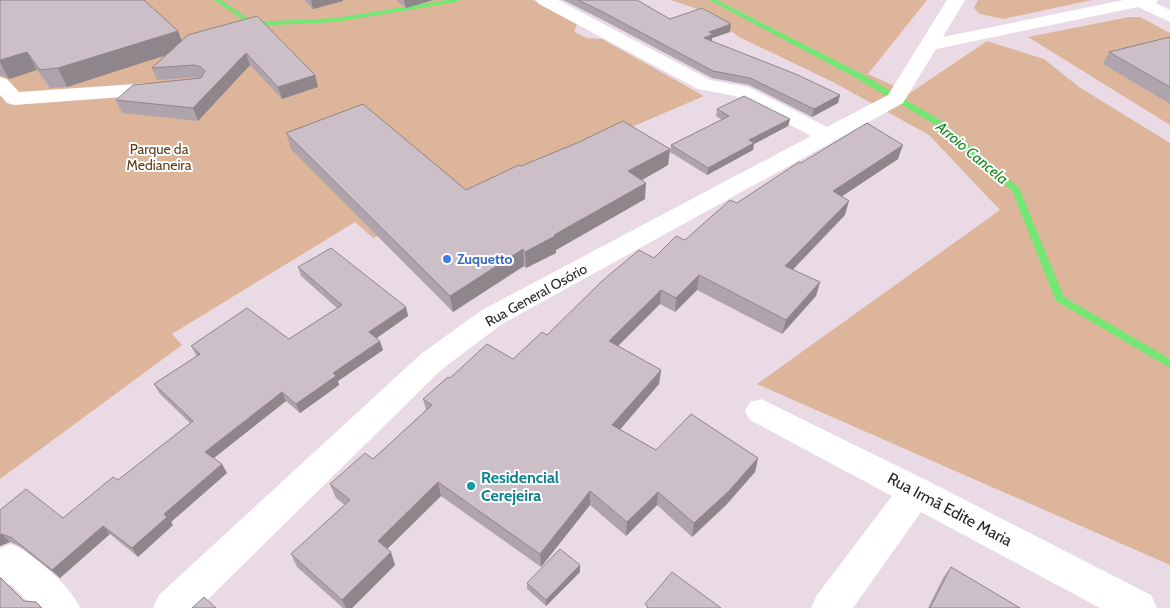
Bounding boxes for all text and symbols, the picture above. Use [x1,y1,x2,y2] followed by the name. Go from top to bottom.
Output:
[932,117,1012,188] water label: Arroio Cancela
[127,140,192,174] park label: Parque da Medianeira
[457,250,513,268] place label: Zuquetto
[441,253,453,265] marker: Zuquetto
[482,259,590,330] street label: Rua General Osório
[481,468,559,505] place label: Residencial Cerejeira
[884,469,1015,550] street label: Rua Irmã Edite Maria
[465,480,477,492] marker: Residencial Cerejeira

